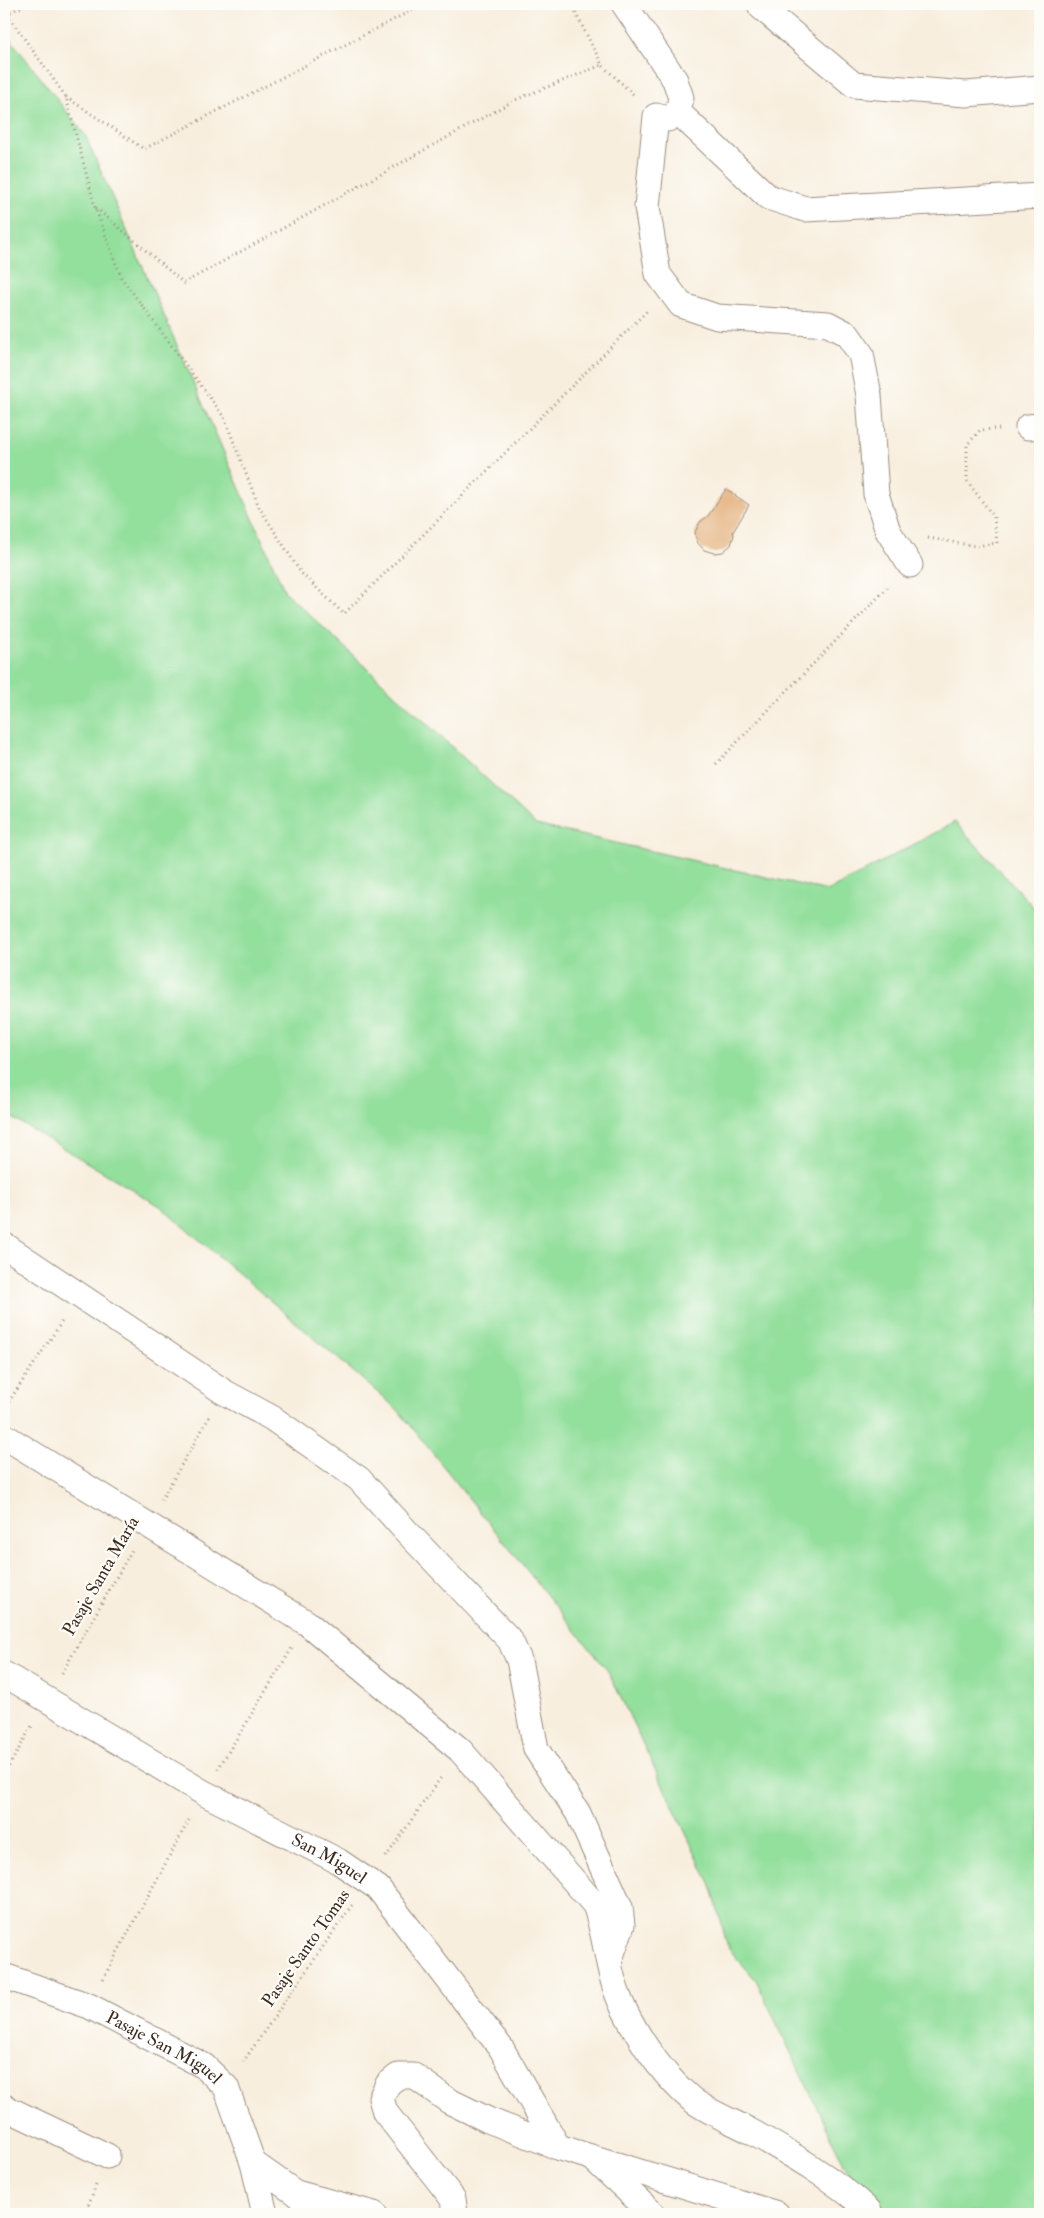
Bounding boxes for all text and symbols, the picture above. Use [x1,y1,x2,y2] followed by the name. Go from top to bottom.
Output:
[58,1512,145,1640] street label: Pasaje Santa María
[288,1828,372,1889] street label: San Miguel
[257,1885,355,2011] street label: Pasaje Santo Tomas
[102,2005,227,2089] street label: Pasaje San Miguel

